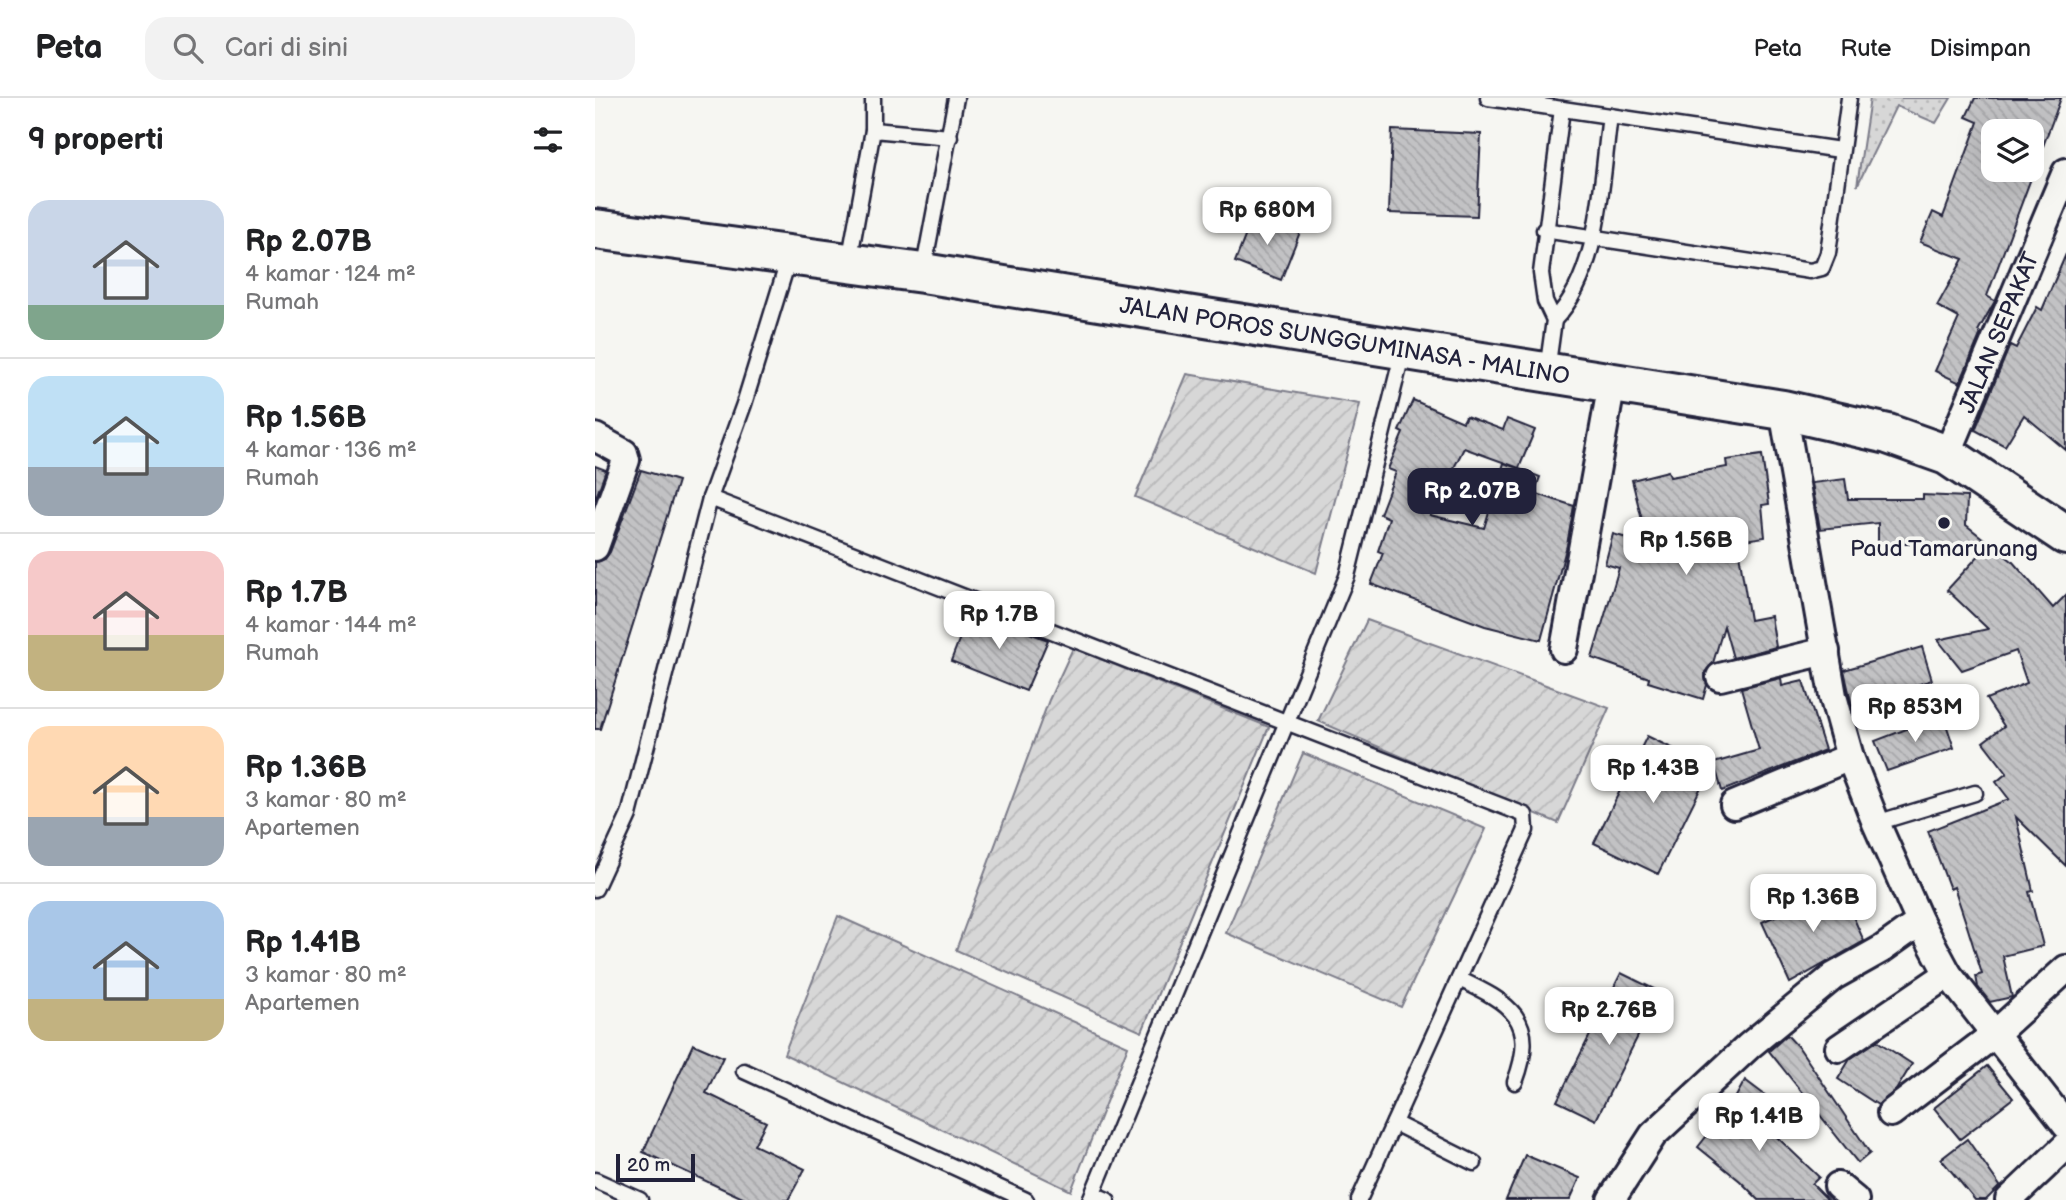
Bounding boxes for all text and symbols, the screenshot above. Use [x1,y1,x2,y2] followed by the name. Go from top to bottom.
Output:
[145,17,635,80] search box
[35,28,103,68] text: Peta
[169,29,207,67] icon: search
[225,33,348,64] text: Cari di sini
[1754,34,1802,63] text: Peta
[1840,34,1892,63] text: Rute
[1930,34,2031,63] text: Disimpan
[1981,119,2044,182] map controls
[1981,119,2044,182] button: layers
[529,121,567,159] icon: filters
[28,122,164,158] text: 9 properti
[1202,188,1332,247] pin: Rp 680M
[1218,196,1316,224] text: Rp 680M
[245,224,372,260] text: Rp 2.07B
[84,228,168,312] icon: home
[1953,248,2046,417] street label: JALAN SEPAKAT
[245,260,416,288] text: 4 kamar · 124 m²
[245,288,319,316] text: Rumah
[1118,292,1572,391] street label: JALAN POROS SUNGGUMINASA - MALINO
[245,400,367,436] text: Rp 1.56B
[84,404,168,488] icon: home
[245,436,417,464] text: 4 kamar · 136 m²
[245,464,319,492] text: Rumah
[1400,468,1544,528] pin: Rp 2.07B
[1423,477,1521,505] text: Rp 2.07B
[1936,515,1952,531] marker: Paud Tamarunang
[1614,518,1758,577] pin: Rp 1.56B
[1639,526,1733,554] text: Rp 1.56B
[1850,535,2038,563] place label: Paud Tamarunang
[245,575,348,611] text: Rp 1.7B
[84,579,168,663] icon: home
[934,592,1064,651] pin: Rp 1.7B
[960,600,1038,628] text: Rp 1.7B
[245,611,417,639] text: 4 kamar · 144 m²
[245,639,319,667] text: Rumah
[1850,684,1980,744] pin: Rp 853M
[1867,693,1963,721] text: Rp 853M
[1581,746,1725,805] pin: Rp 1.43B
[245,750,367,786] text: Rp 1.36B
[84,754,168,838] icon: home
[1606,754,1700,782] text: Rp 1.43B
[245,786,407,814] text: 3 kamar · 80 m²
[245,814,360,842] text: Apartemen
[1741,874,1885,934] pin: Rp 1.36B
[1766,883,1860,911] text: Rp 1.36B
[245,925,361,961] text: Rp 1.41B
[84,929,168,1013] icon: home
[245,961,407,989] text: 3 kamar · 80 m²
[1537,988,1681,1047] pin: Rp 2.76B
[245,989,360,1017] text: Apartemen
[1561,996,1657,1024] text: Rp 2.76B
[1687,1094,1831,1153] pin: Rp 1.41B
[1715,1102,1803,1130] text: Rp 1.41B
[616,1151,695,1183] scale bar
[627,1154,670,1177] text: 20 m

